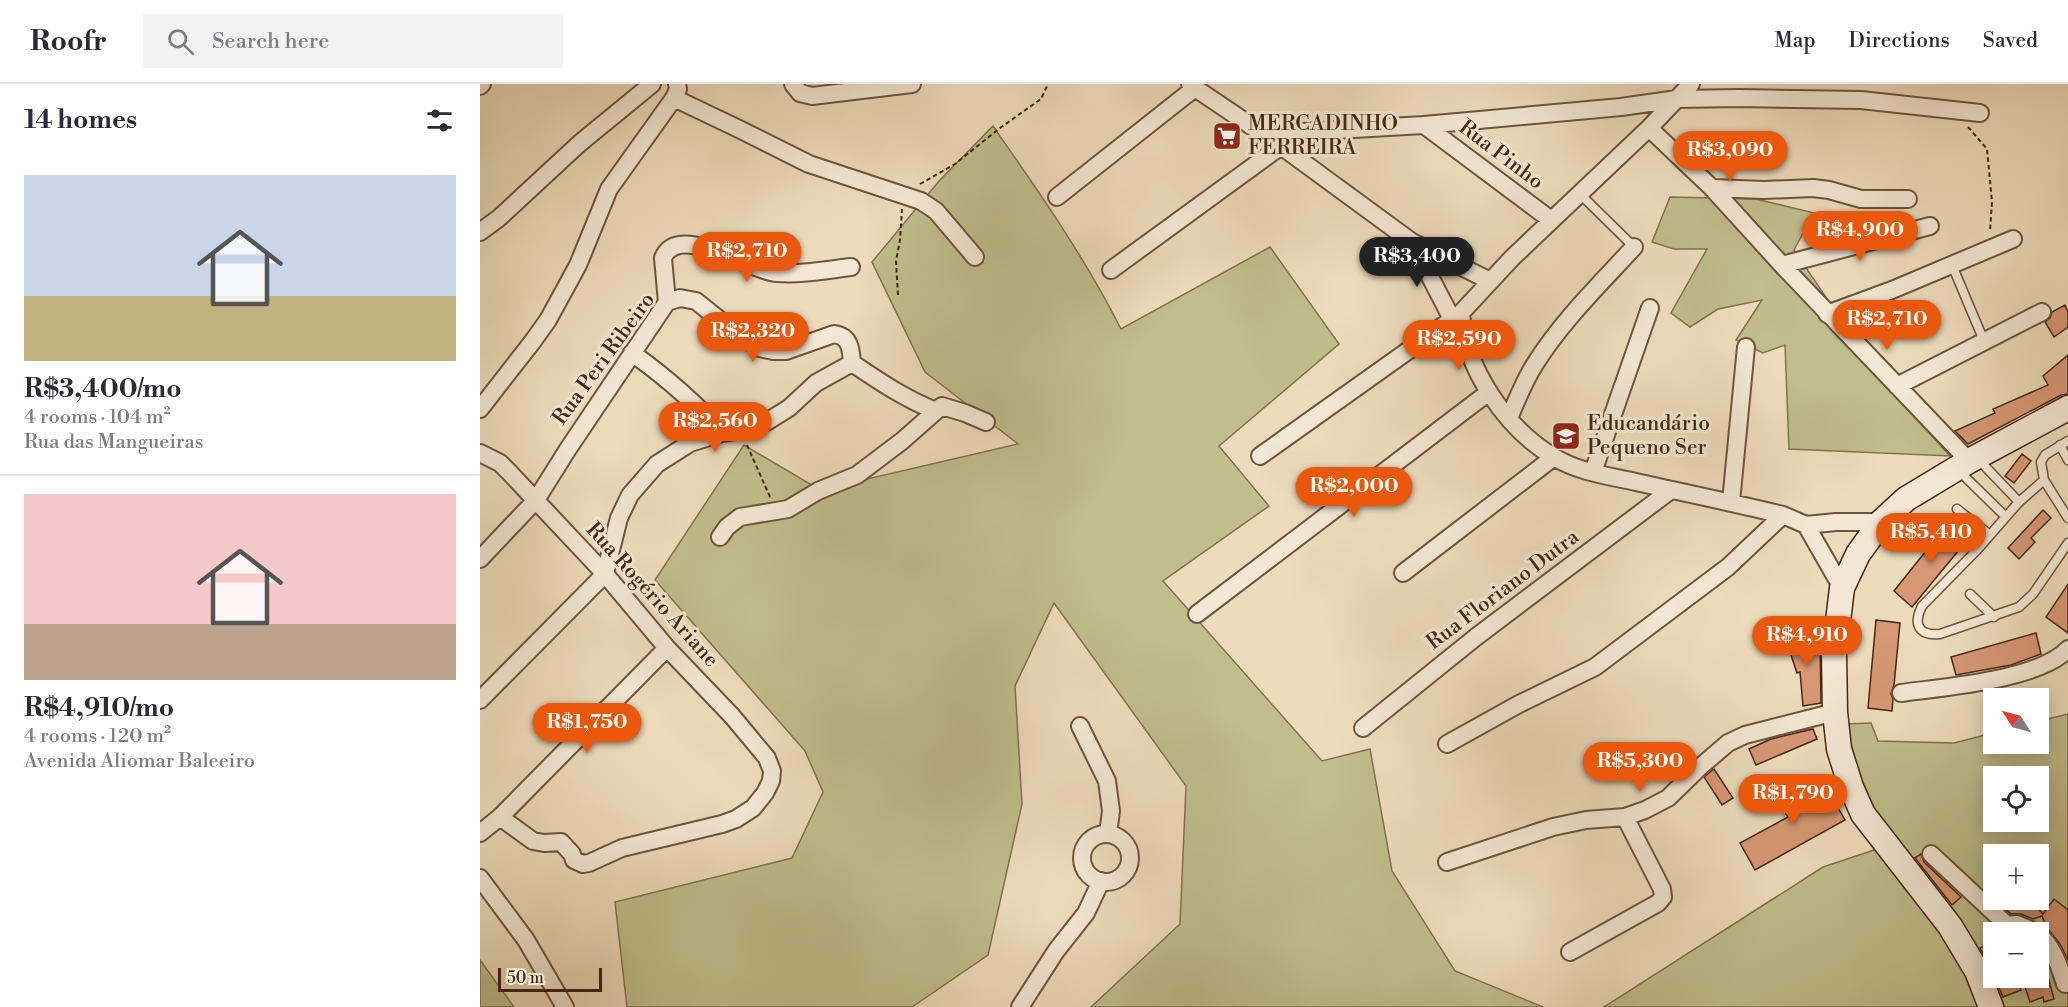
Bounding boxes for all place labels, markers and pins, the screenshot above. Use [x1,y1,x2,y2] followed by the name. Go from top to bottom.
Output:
[1248,111,1398,161] place label: MERCADINHO FERREIRA
[1211,120,1243,152] supermarket icon: MERCADINHO FERREIRA
[1675,131,1785,182] pin: R$3,090
[1805,211,1915,262] pin: R$4,900
[692,232,802,283] pin: R$2,710
[1362,237,1472,288] pin: R$3,400
[1832,300,1942,351] pin: R$2,710
[698,312,808,363] pin: R$2,320
[1404,320,1514,371] pin: R$2,590
[660,402,770,453] pin: R$2,560
[1587,411,1710,461] place label: Educandário Pequeno Ser
[1550,420,1582,452] school or university icon: Educandário Pequeno Ser
[1299,467,1409,518] pin: R$2,000
[1876,513,1986,564] pin: R$5,410
[1752,616,1862,667] pin: R$4,910
[532,703,642,754] pin: R$1,750
[1585,742,1695,793] pin: R$5,300
[1738,774,1848,825] pin: R$1,790

